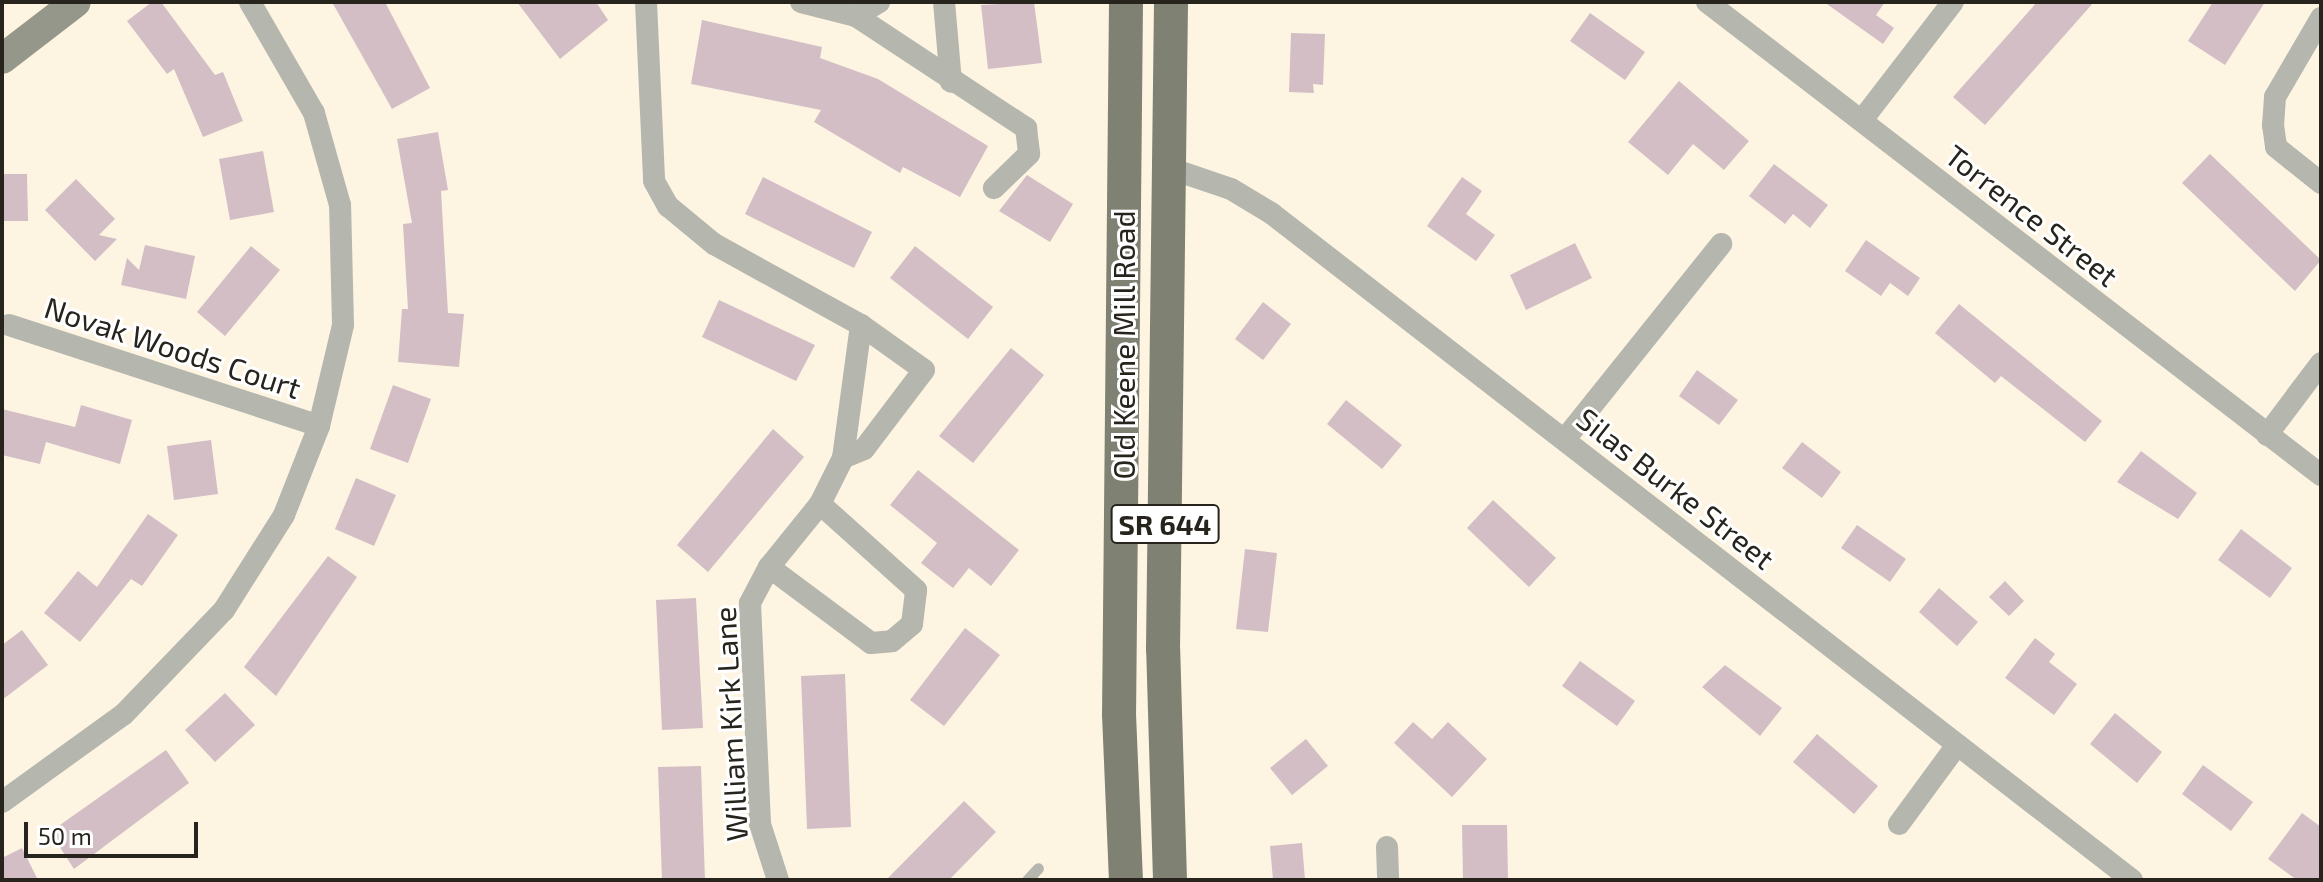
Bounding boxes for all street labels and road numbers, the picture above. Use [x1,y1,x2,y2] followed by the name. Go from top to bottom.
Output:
[1939,137,2125,293] street label: Torrence Street
[1105,210,1141,480] street label: Old Keene Mill Road
[40,288,306,406] street label: Novak Woods Court
[1570,400,1782,576] street label: Silas Burke Street
[1109,500,1221,548] road number: SR 644
[706,606,754,842] street label: William Kirk Lane

